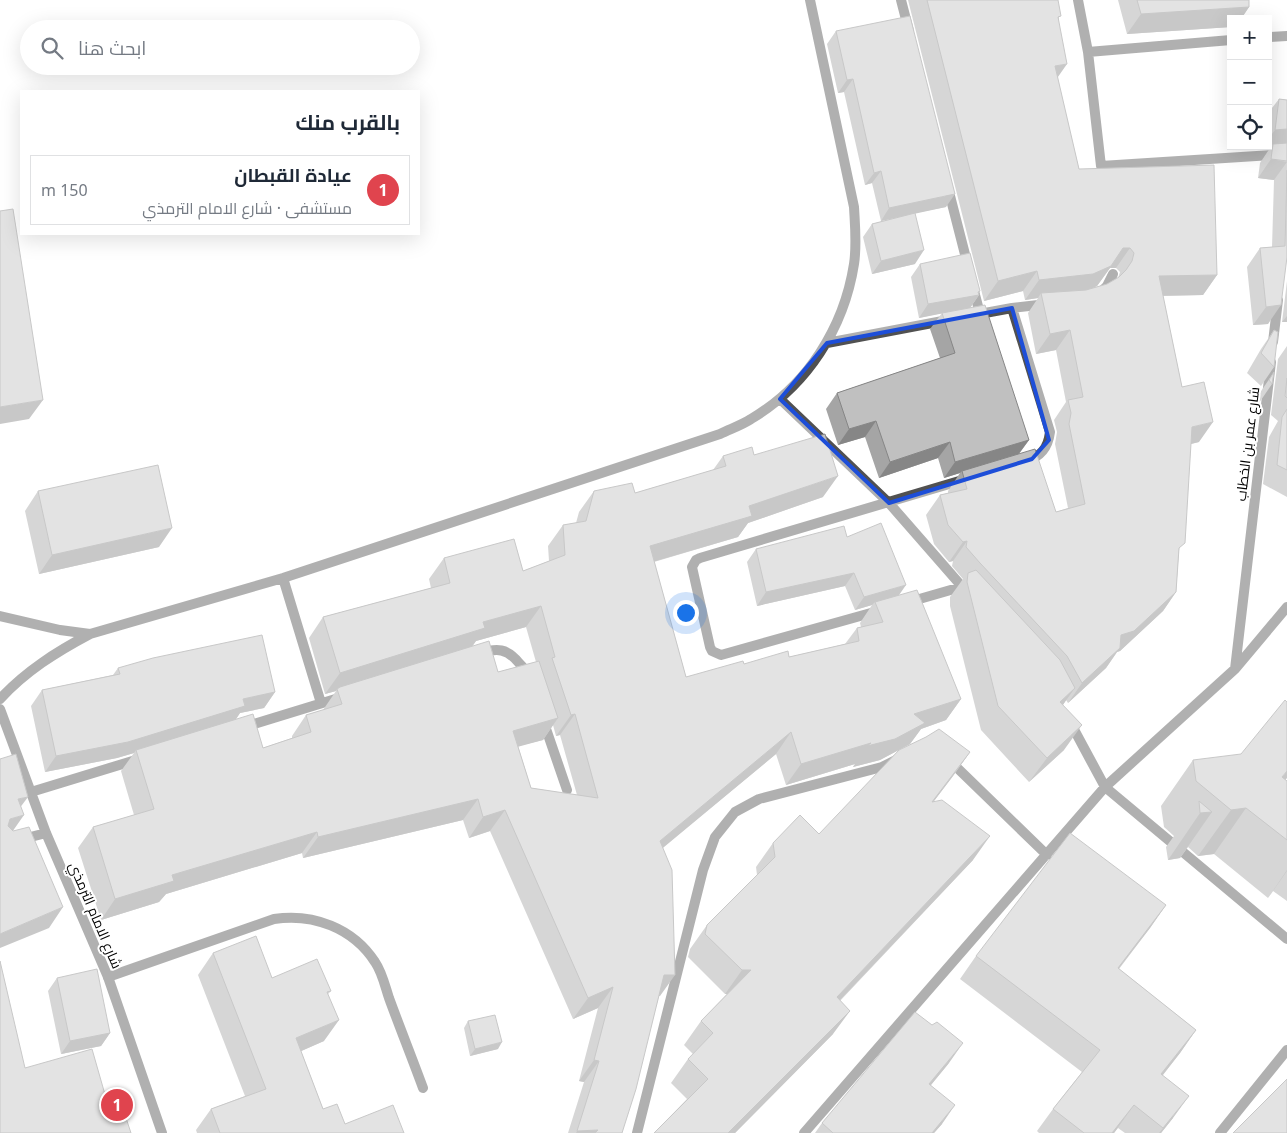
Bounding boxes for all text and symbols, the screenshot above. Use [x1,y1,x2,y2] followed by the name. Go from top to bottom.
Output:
[1227,15,1272,150] map controls
[1227,15,1272,60] button: +
[20,20,420,75] search box
[38,34,66,62] icon: search
[78,35,146,61] text: ابحث هنا
[1227,60,1272,105] button: −
[1227,105,1272,150] button: locate
[295,108,400,136] text: بالقرب منك
[234,162,352,188] text: عيادة القبطان
[41,179,88,201] text: 150 m
[378,179,388,201] text: 1
[142,197,352,219] text: مستشفى · شارع الامام الترمذي
[1231,386,1263,502] street label: شارع عمر بن الخطاب
[673,600,699,626] your location
[62,859,127,972] street label: شارع الامام الترمذي
[101,1086,133,1124] pin: 1

